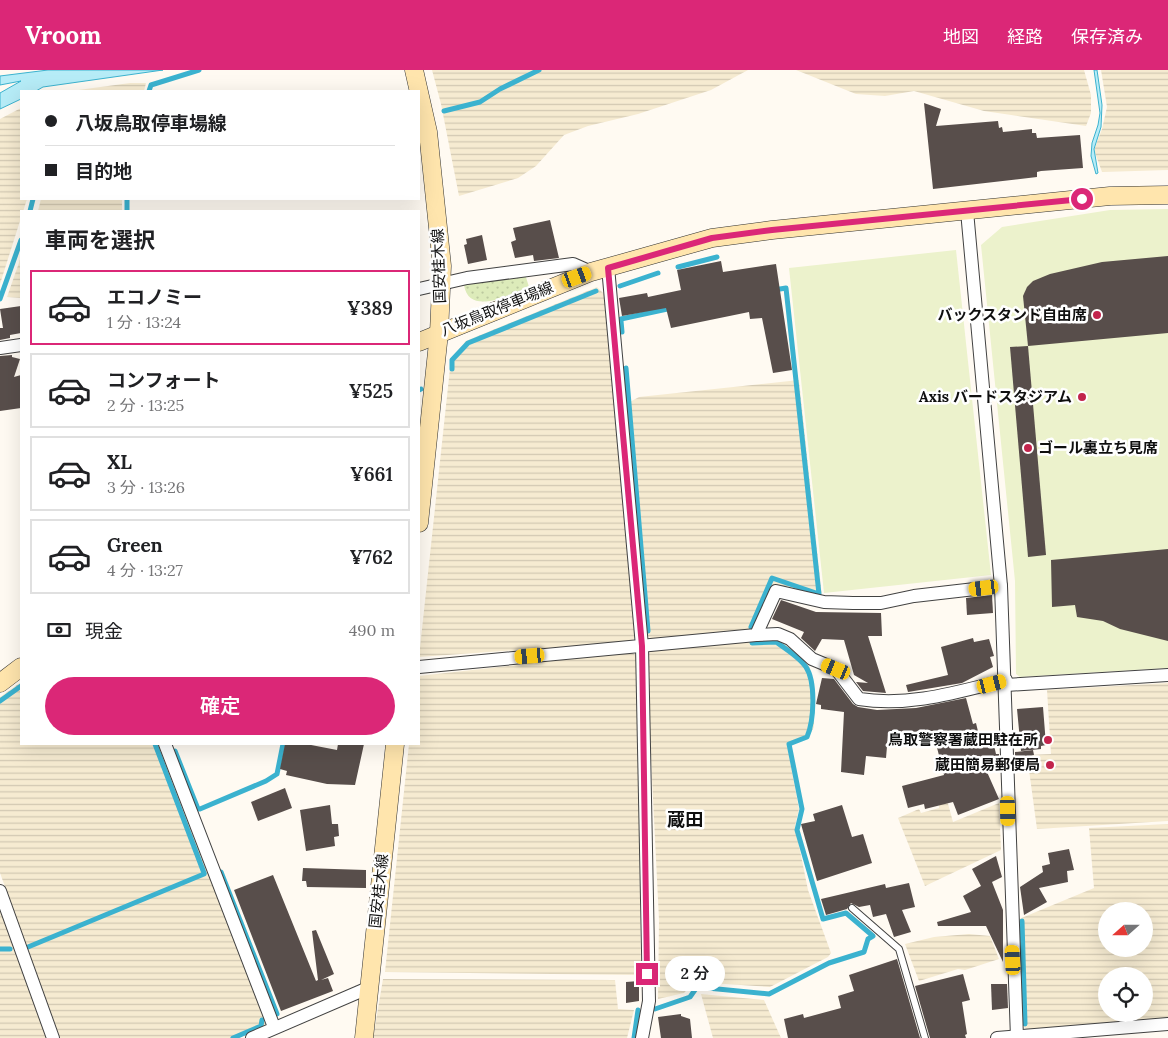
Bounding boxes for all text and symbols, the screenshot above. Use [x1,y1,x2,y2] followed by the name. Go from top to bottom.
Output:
[25,20,101,51] text: Vroom
[943,25,979,48] text: 地図
[1007,25,1043,48] text: 経路
[1071,25,1143,48] text: 保存済み
[75,111,227,135] text: 八坂鳥取停車場線
[75,159,132,183] text: 目的地
[1071,188,1093,210] route start
[45,226,155,254] text: 車両を選択
[428,228,449,304] street label: 国安桂木線
[560,265,593,289] car
[438,277,556,340] street label: 八坂鳥取停車場線
[47,285,92,330] icon: car
[107,285,202,309] text: エコノミー
[347,296,393,320] text: ¥389
[937,305,1087,324] place label: バックスタンド自由席
[1091,309,1103,321] marker: バックスタンド自由席
[107,312,181,332] text: 1 分 · 13:24
[47,368,92,413] icon: car
[107,368,220,392] text: コンフォート
[349,379,393,403] text: ¥525
[919,387,1072,406] place label: Axis バードスタジアム
[1076,391,1088,403] marker: Axis バードスタジアム
[107,395,184,415] text: 2 分 · 13:25
[1038,438,1158,457] place label: ゴール裏立ち見席
[1022,442,1034,454] marker: ゴール裏立ち見席
[107,450,132,474] text: XL
[47,451,92,496] icon: car
[350,462,393,486] text: ¥661
[107,477,185,497] text: 3 分 · 13:26
[107,533,163,557] text: Green
[47,534,92,579] icon: car
[349,545,393,569] text: ¥762
[107,560,183,580] text: 4 分 · 13:27
[968,579,999,597] car
[45,616,73,644] icon: cash
[85,619,123,643] text: 現金
[349,620,395,640] text: 490 m
[514,647,545,665] car
[819,656,852,682] car
[975,673,1008,695] car
[45,677,395,735] button: 確定
[888,730,1038,749] place label: 鳥取警察署蔵田駐在所
[1042,734,1054,746] marker: 鳥取警察署蔵田駐在所
[935,755,1040,774] place label: 蔵田簡易郵便局
[1044,759,1056,771] marker: 蔵田簡易郵便局
[1000,796,1015,826] car
[667,808,703,831] district label: 蔵田
[365,853,392,929] street label: 国安桂木線
[1098,902,1152,958] north arrow
[1098,902,1153,1022] map controls
[1004,945,1021,975] car
[664,956,724,992] callout: 2 分
[636,963,658,985] route end
[681,963,709,983] text: 2 分
[1098,967,1153,1022] button: locate

